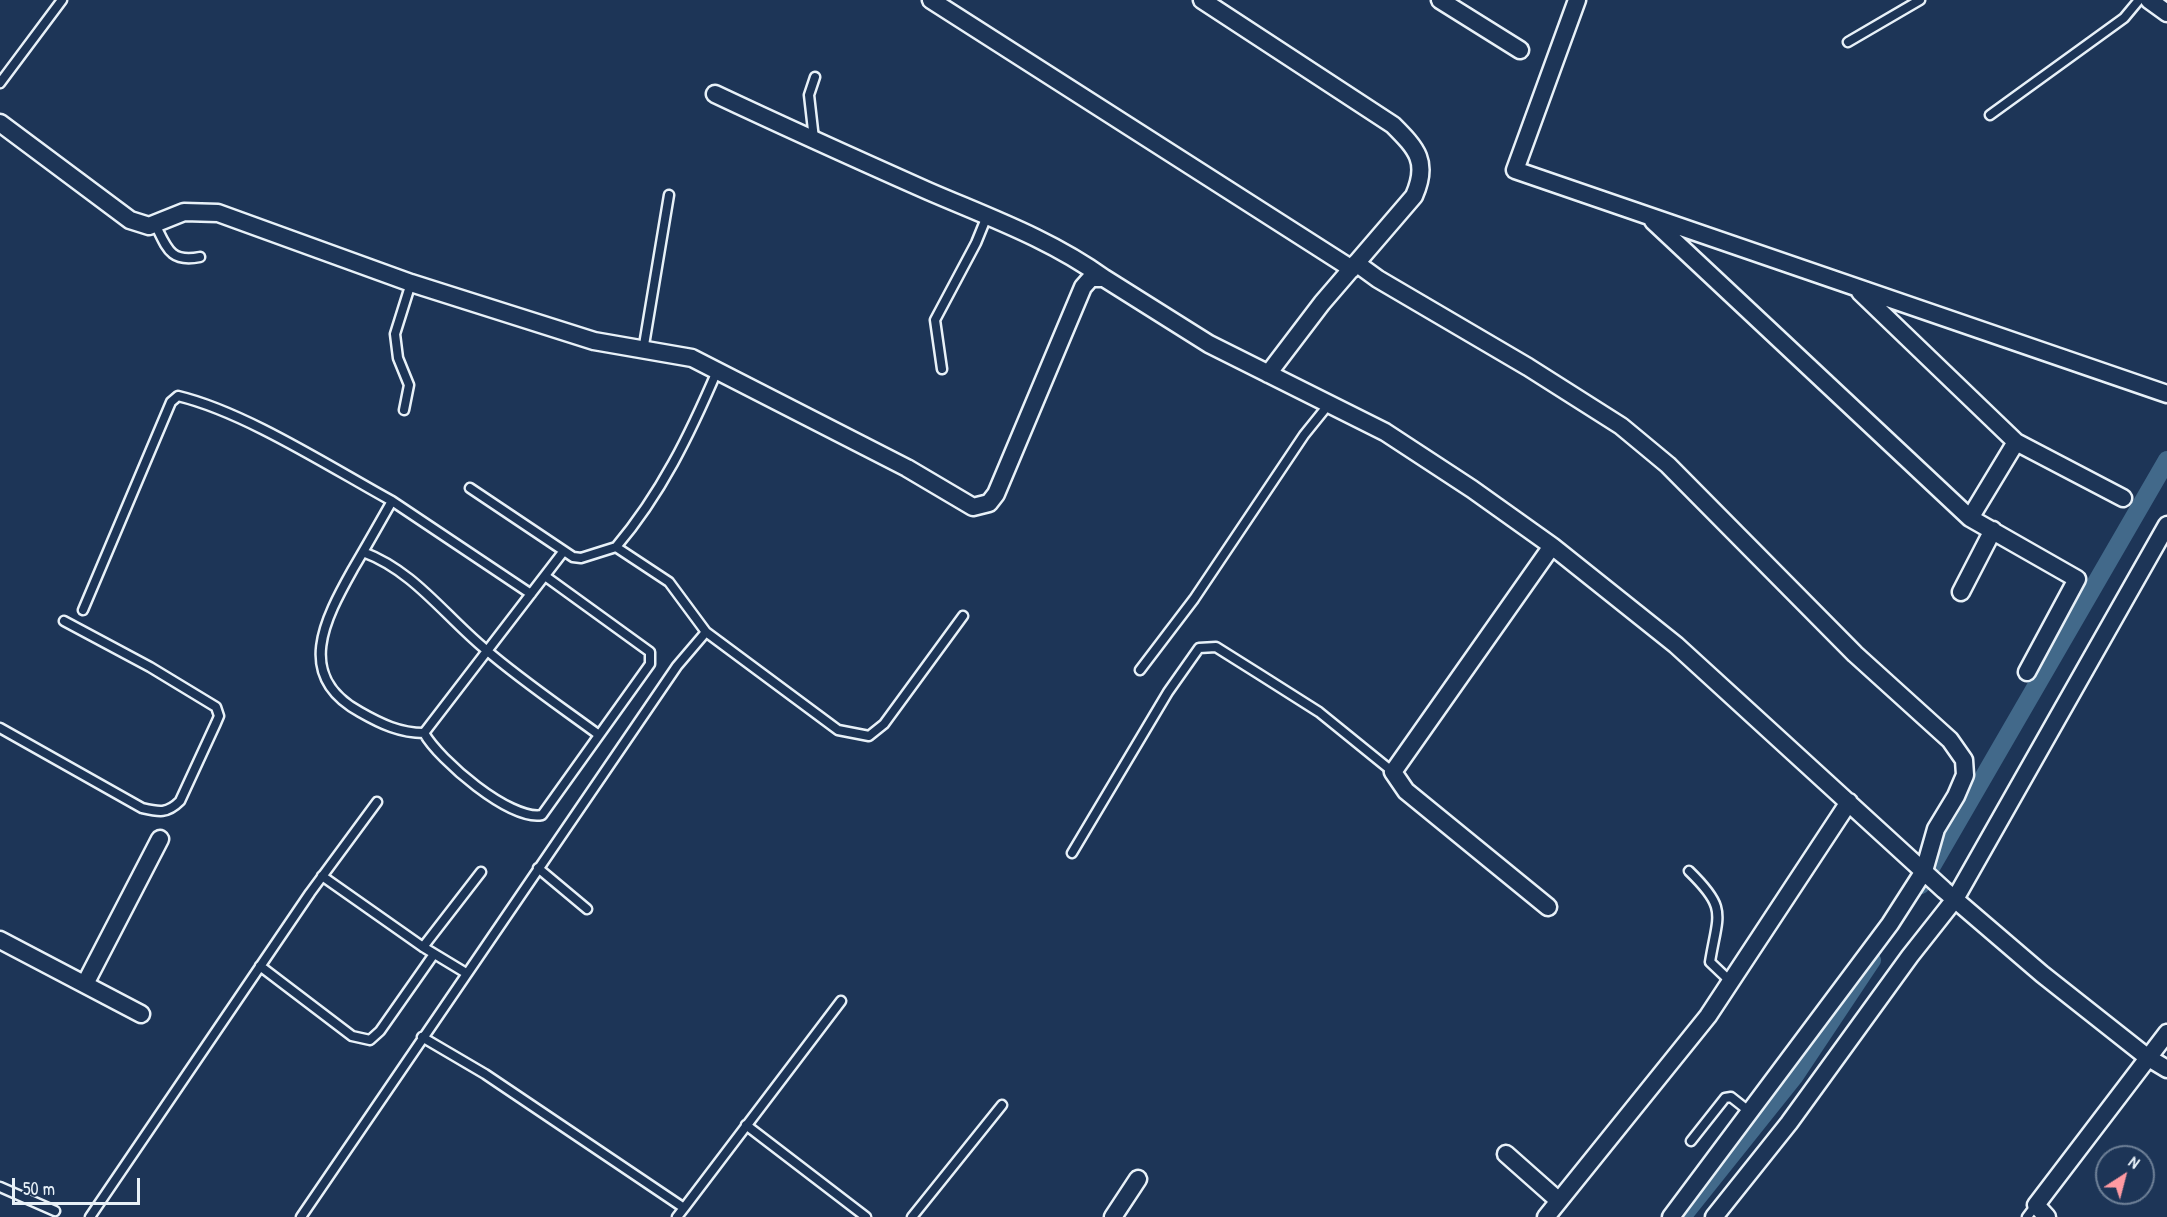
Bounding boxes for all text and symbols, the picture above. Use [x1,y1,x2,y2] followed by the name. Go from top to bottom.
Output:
[2095,1145,2155,1205] north arrow
[2124,1151,2144,1173] text: N
[15,1166,142,1204] scale bar
[23,1176,55,1201] text: 50 m

